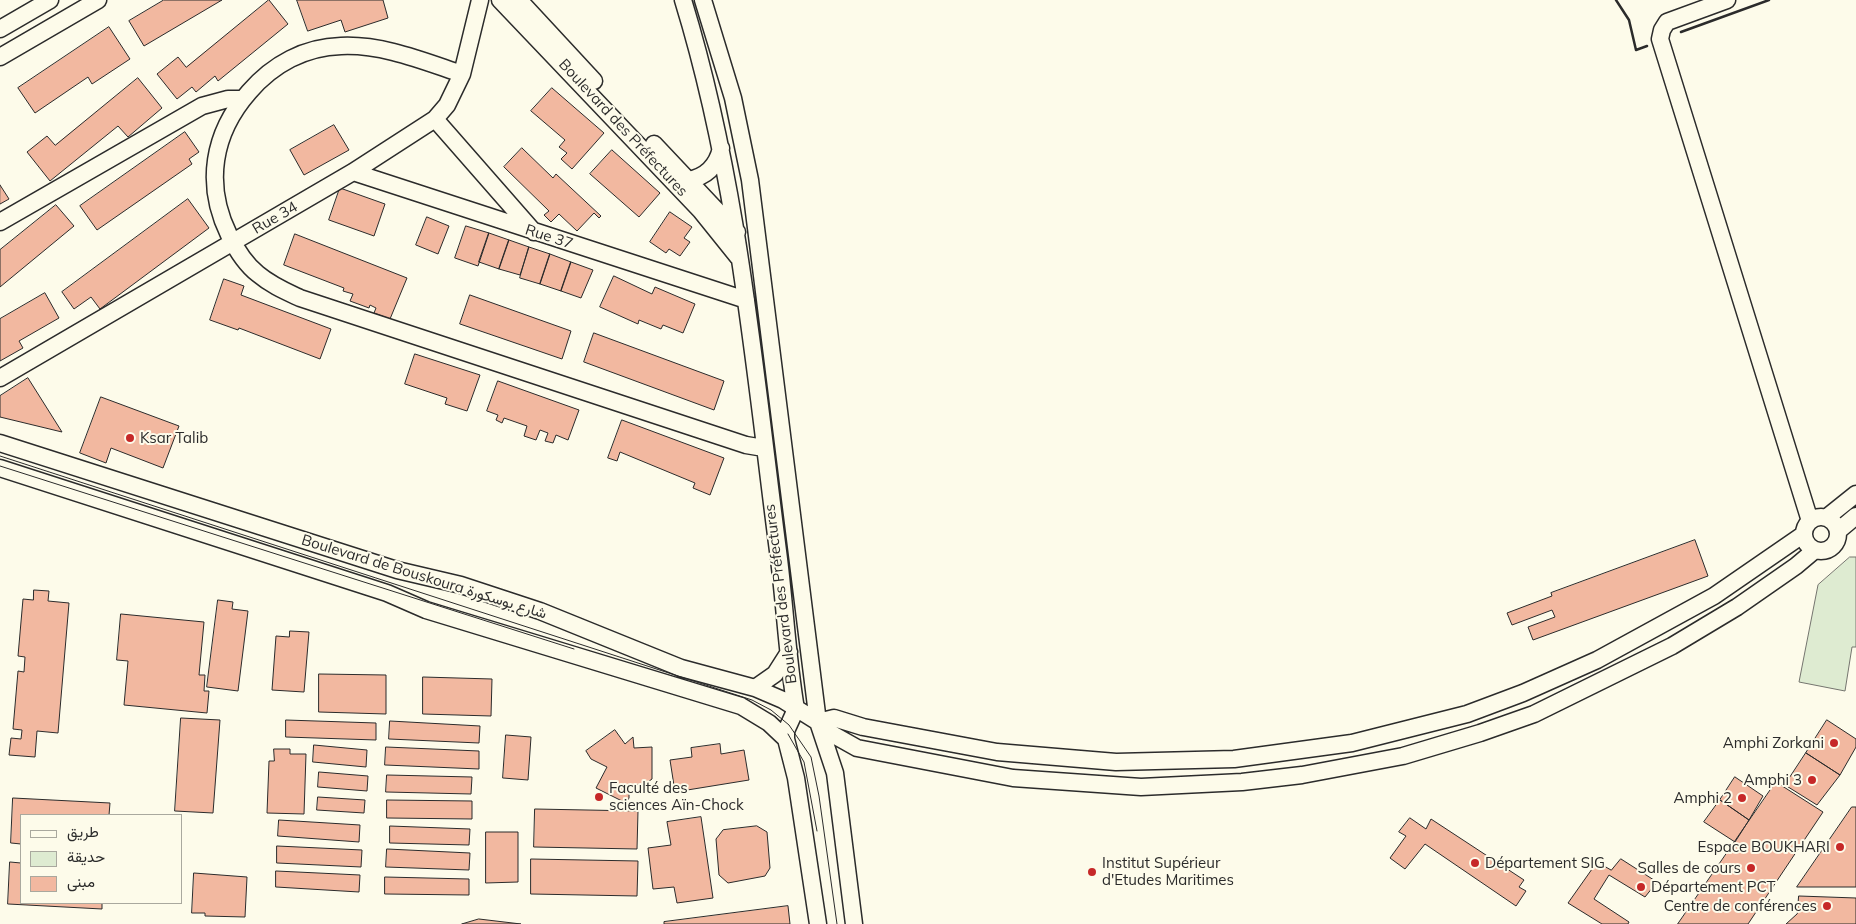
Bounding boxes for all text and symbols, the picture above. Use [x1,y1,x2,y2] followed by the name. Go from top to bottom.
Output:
[555,56,691,200] street label: Boulevard des Préfectures
[249,198,301,238] street label: Rue 34
[523,221,575,253] street label: Rue 37
[140,429,208,447] place label: Ksar Talib
[124,432,136,444] marker: Ksar Talib
[761,503,801,685] street label: Boulevard des Préfectures
[299,531,549,623] street label: Boulevard de Bouskoura شارع بوسكورة
[1723,734,1824,752] place label: Amphi Zorkani
[1828,737,1840,749] marker: Amphi Zorkani
[1744,771,1802,789] place label: Amphi 3
[1806,774,1818,786] marker: Amphi 3
[609,779,744,814] place label: Faculté des sciences Aïn-Chock
[1674,789,1732,807] place label: Amphi 2
[593,791,605,803] marker: Faculté des sciences Aïn-Chock
[1736,792,1748,804] marker: Amphi 2
[20,814,182,904] legend
[67,822,99,841] text: طريق
[1697,838,1830,856] place label: Espace BOUKHARI
[1834,841,1846,853] marker: Espace BOUKHARI
[67,847,105,866] text: حديقة
[1102,854,1234,889] place label: Institut Supérieur d'Etudes Maritimes
[1485,854,1605,872] place label: Département SIG
[1469,857,1481,869] marker: Département SIG
[1638,859,1741,877] place label: Salles de cours
[1745,862,1757,874] marker: Salles de cours
[1086,866,1098,878] marker: Institut Supérieur d'Etudes Maritimes
[67,872,95,891] text: مبنى
[1651,878,1776,896] place label: Département PCT
[1635,881,1647,893] marker: Département PCT
[1664,897,1817,915] place label: Centre de conférences
[1821,900,1833,912] marker: Centre de conférences

